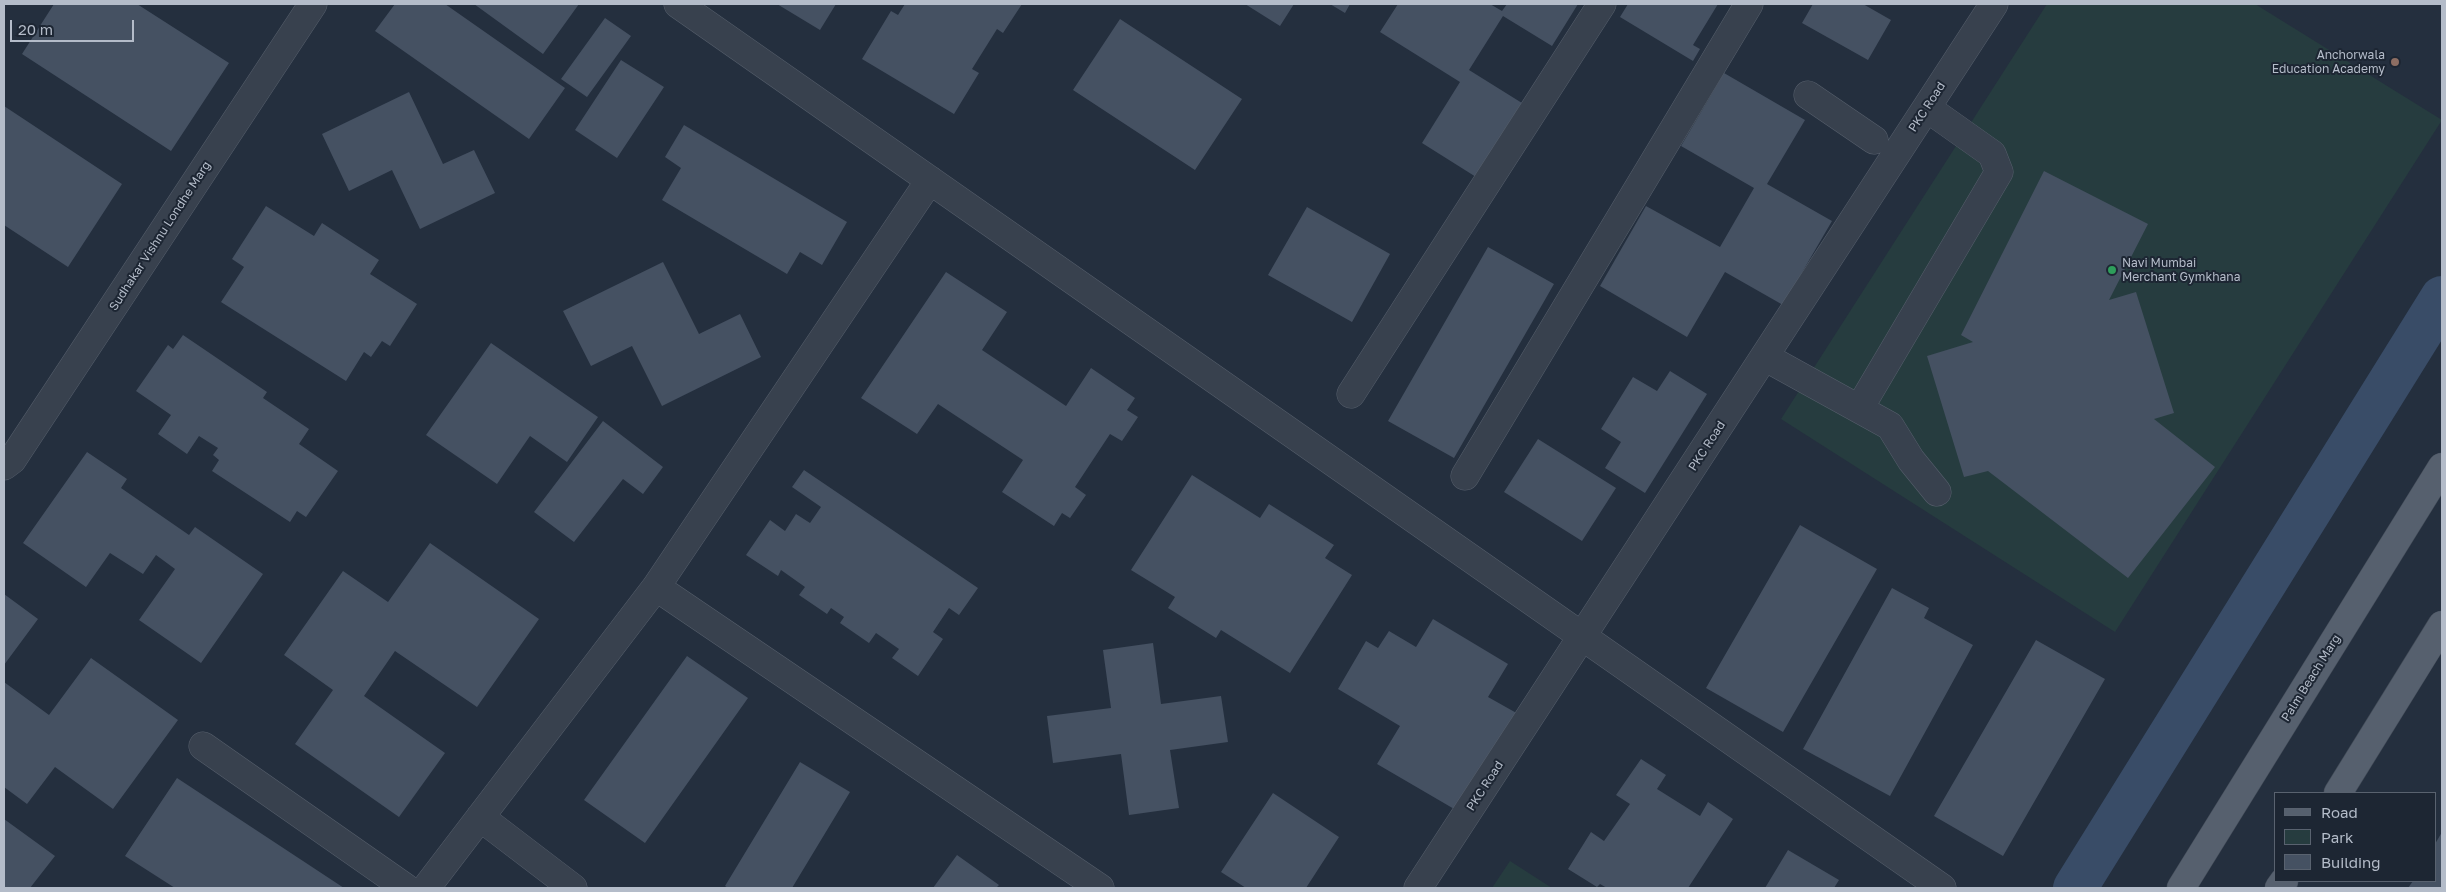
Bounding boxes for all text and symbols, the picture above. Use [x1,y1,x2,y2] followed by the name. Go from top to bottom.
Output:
[12,10,136,42] scale bar
[18,20,53,38] text: 20 m
[2272,48,2385,76] place label: Anchorwala Education Academy
[2389,56,2401,68] marker: Anchorwala Education Academy
[1906,79,1948,135] street label: PKC Road
[106,159,214,313] street label: Sudhakar Vishnu Londhe Marg
[2122,256,2240,284] place label: Navi Mumbai Merchant Gymkhana
[2106,264,2118,276] marker: Navi Mumbai Merchant Gymkhana
[1686,418,1728,474] street label: PKC Road
[2278,632,2344,724] street label: Palm Beach Marg
[1464,758,1506,814] street label: PKC Road
[2274,792,2436,882] legend
[2321,803,2358,821] text: Road
[2321,828,2353,846] text: Park
[2321,853,2381,871] text: Building

